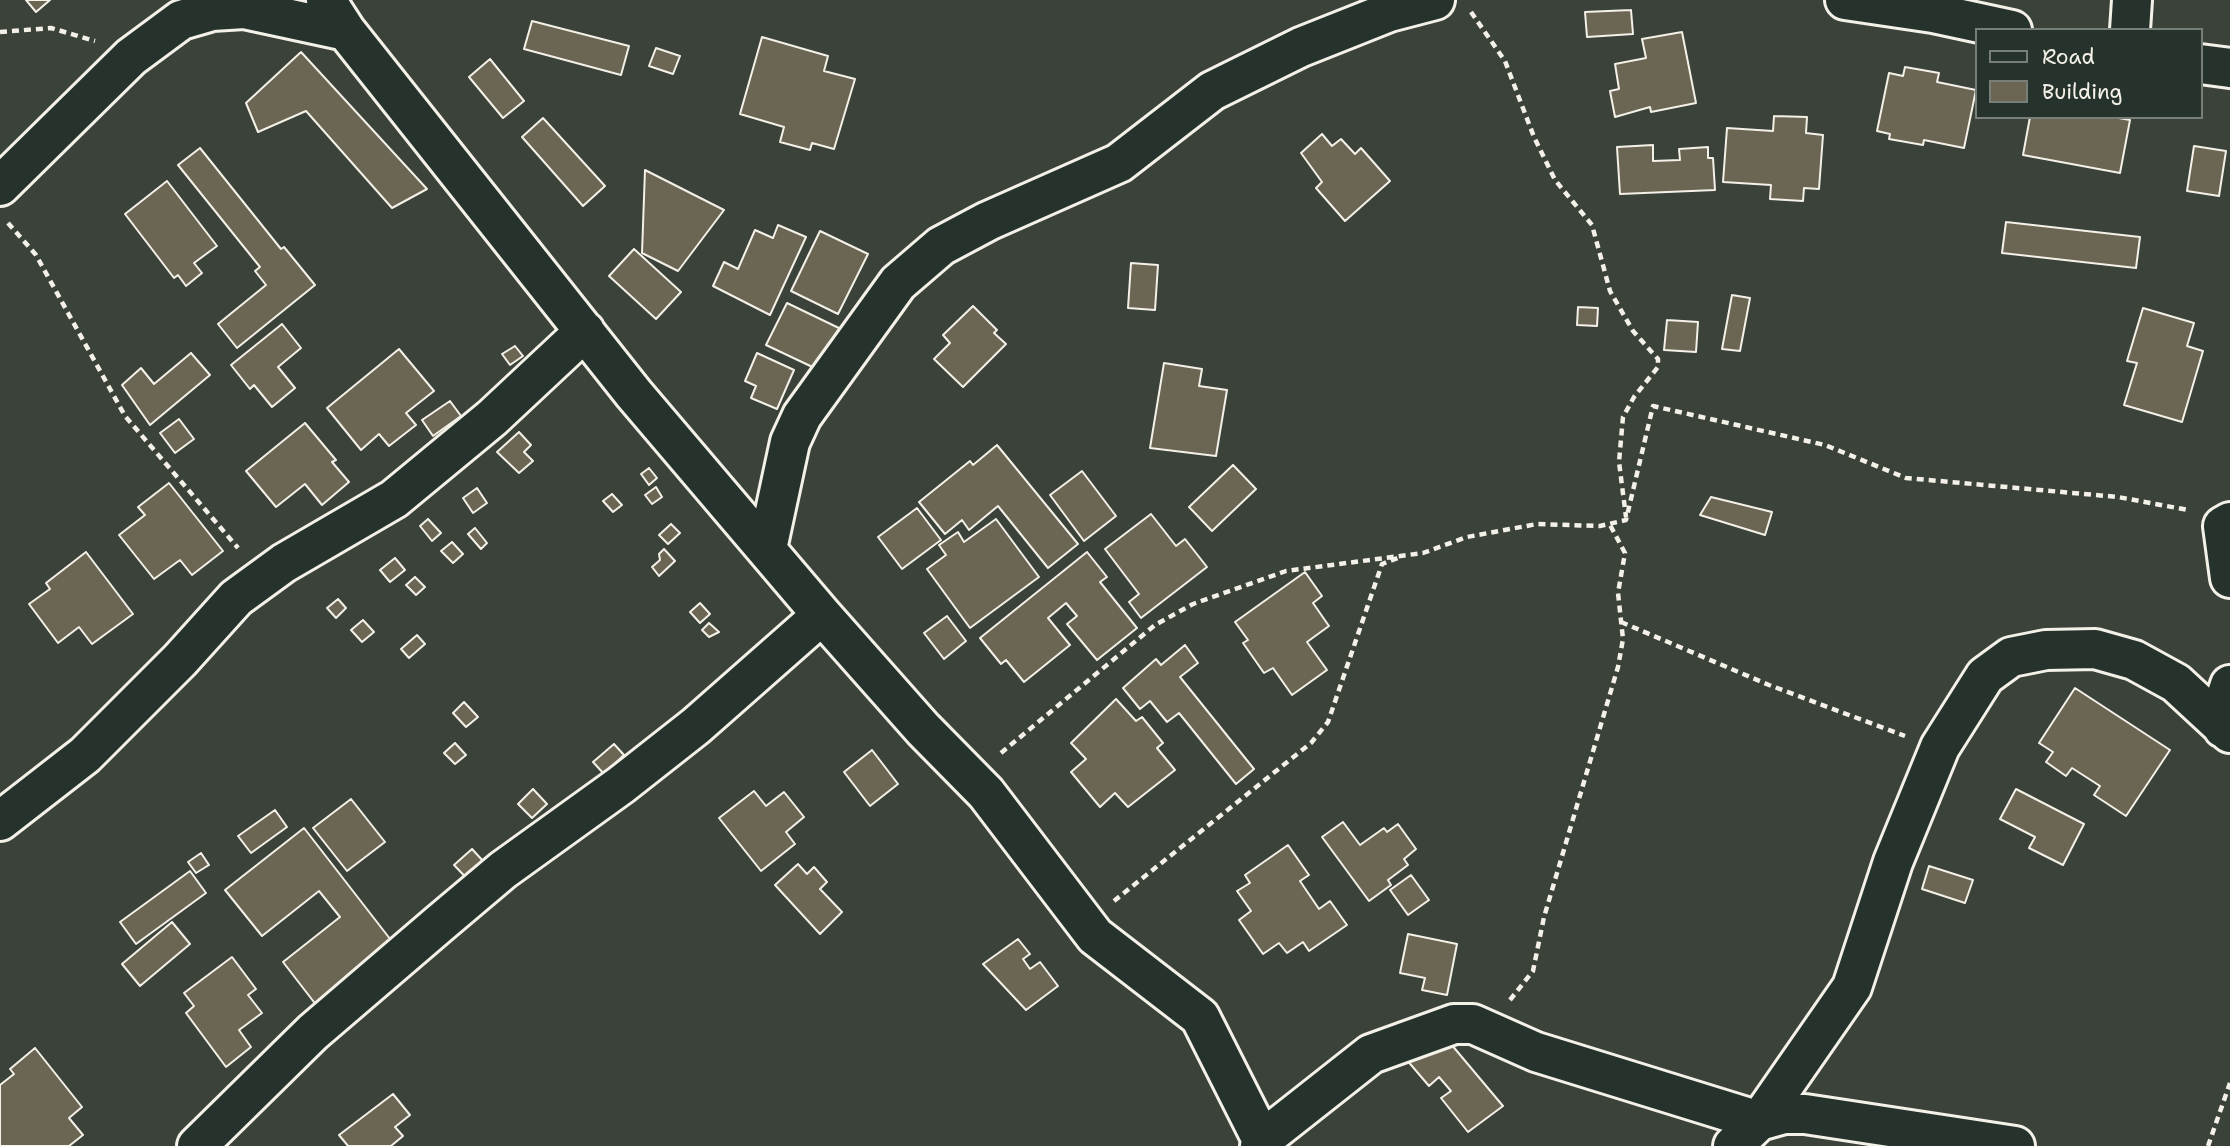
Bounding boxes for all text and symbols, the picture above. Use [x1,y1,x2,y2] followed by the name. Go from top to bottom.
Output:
[1974,28,2202,119] legend
[2042,43,2095,71] text: Road
[2042,78,2122,106] text: Building

